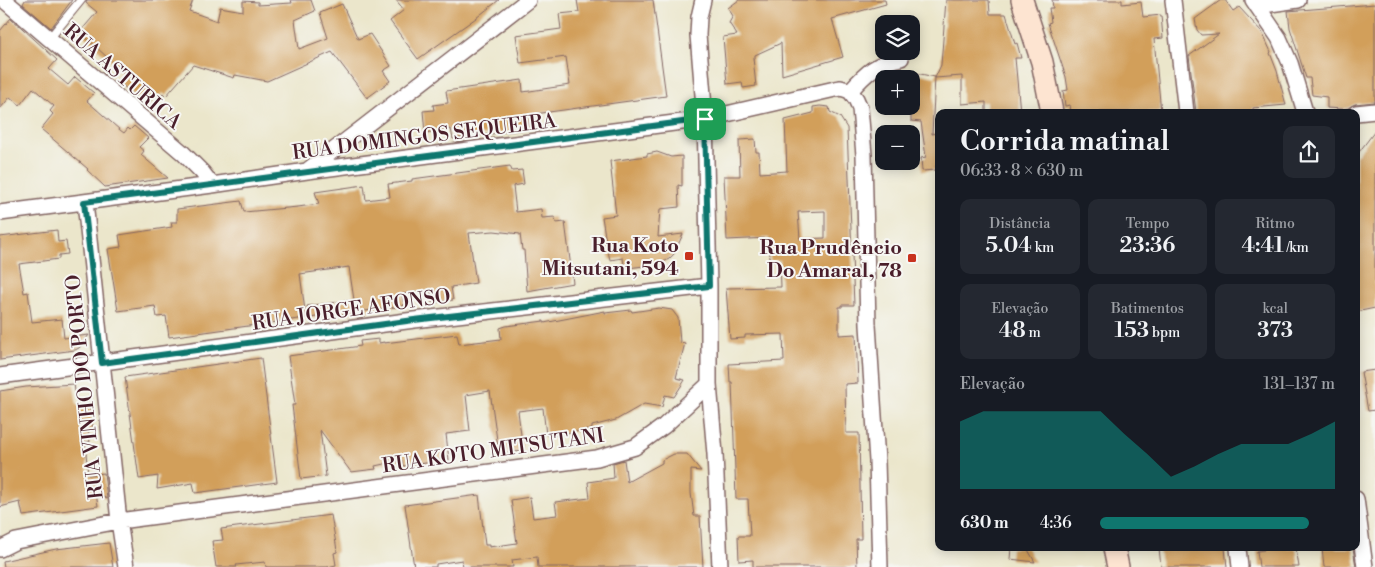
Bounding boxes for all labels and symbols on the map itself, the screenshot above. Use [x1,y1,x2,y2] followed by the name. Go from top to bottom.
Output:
[58,19,187,136] street label: RUA ASTURICA
[684,98,726,140] pin
[291,109,559,166] street label: RUA DOMINGOS SEQUEIRA
[542,234,679,282] place label: Rua Koto Mitsutani, 594
[760,236,902,284] place label: Rua Prudêncio Do Amaral, 78
[683,250,695,262] marker: Rua Koto Mitsutani, 594
[906,252,918,264] marker: Rua Prudêncio Do Amaral, 78
[61,273,110,500] street label: RUA VINHO DO PORTO
[250,284,452,337] street label: RUA JORGE AFONSO
[381,423,606,479] street label: RUA KOTO MITSUTANI

